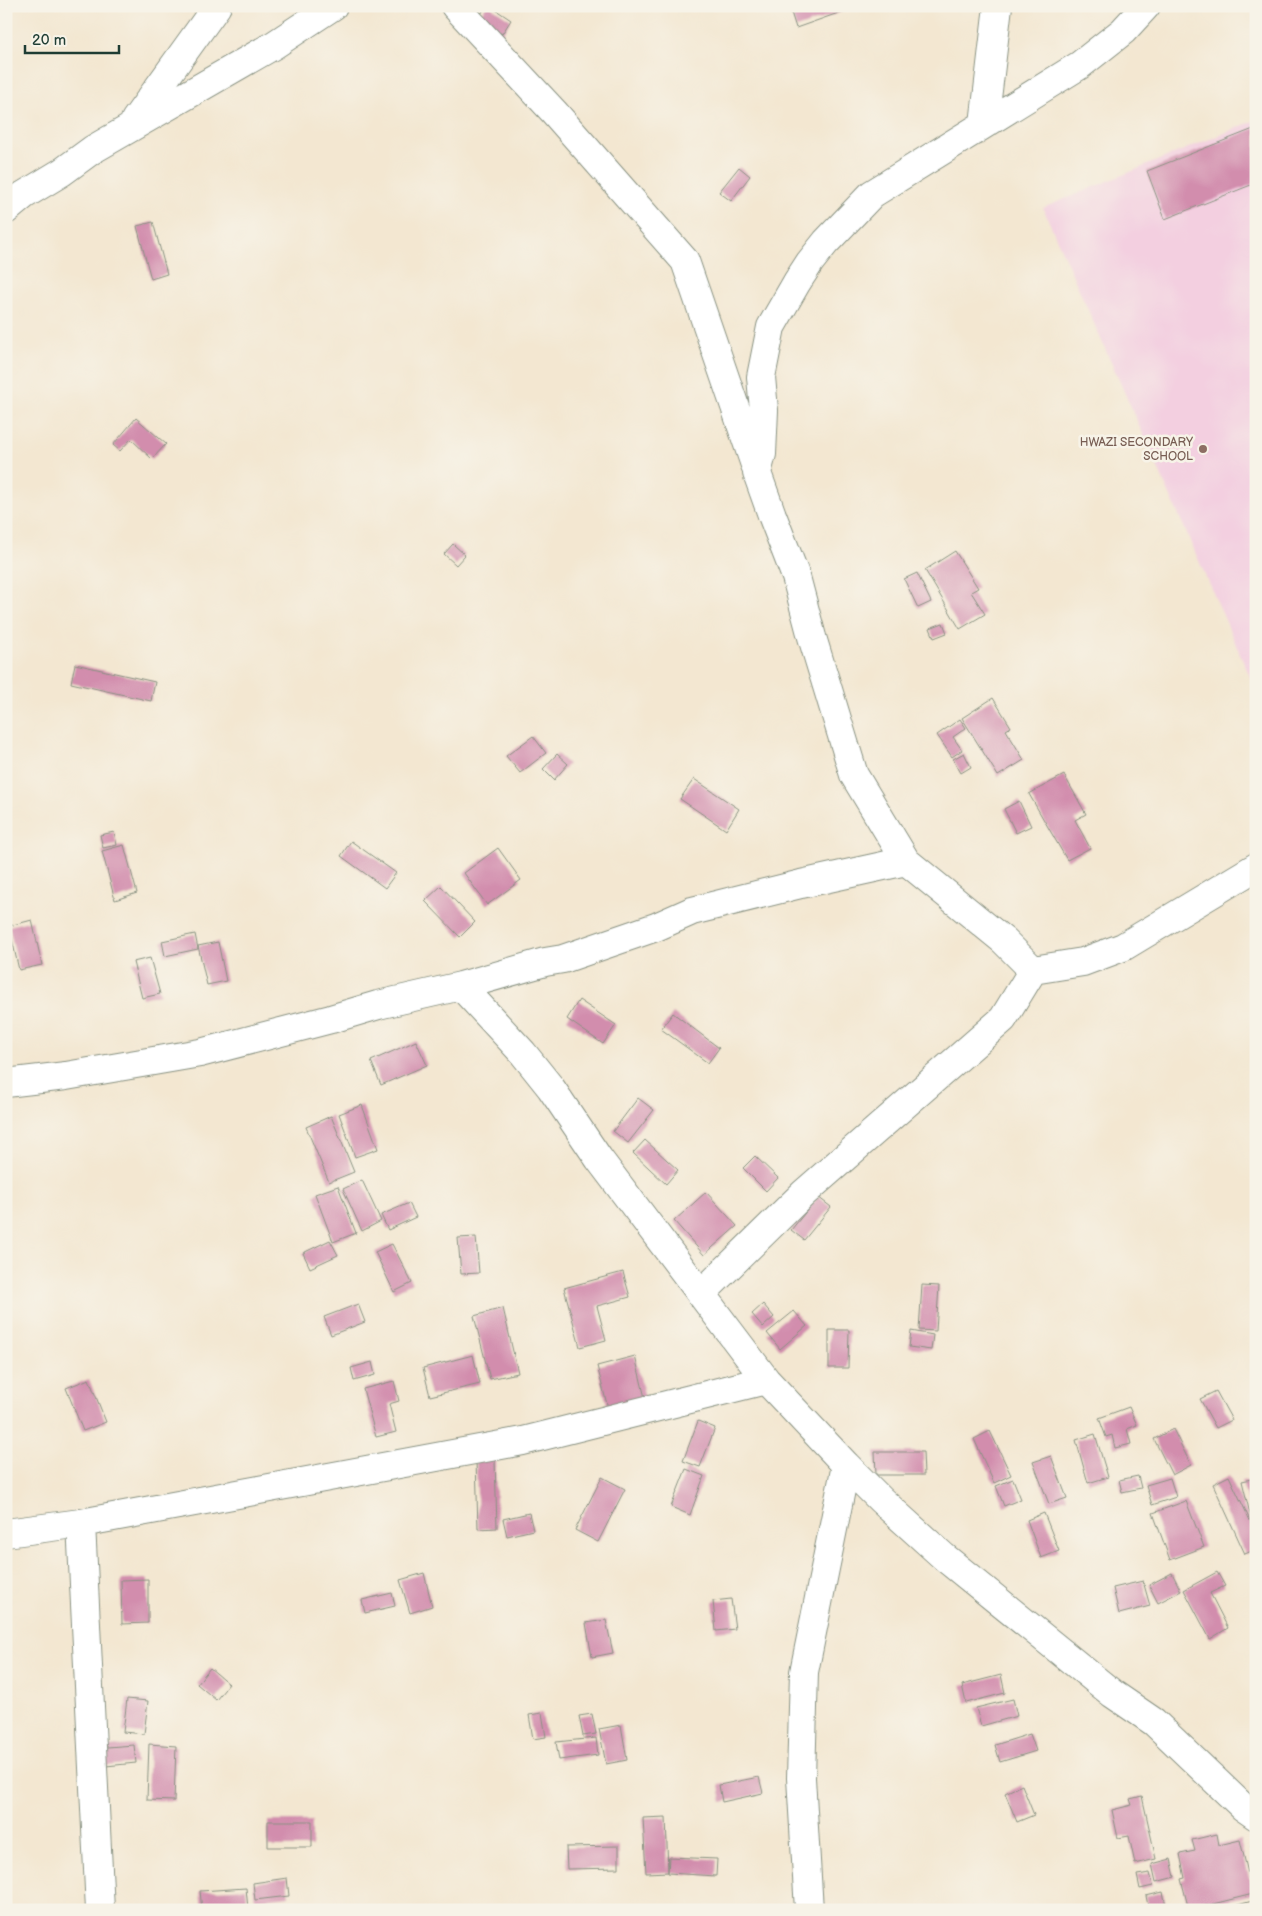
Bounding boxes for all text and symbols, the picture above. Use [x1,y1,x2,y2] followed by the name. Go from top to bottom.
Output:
[25,22,119,54] scale bar
[32,31,66,50] text: 20 m
[1080,435,1194,464] place label: HWAZI SECONDARY SCHOOL
[1197,443,1209,455] marker: HWAZI SECONDARY SCHOOL

